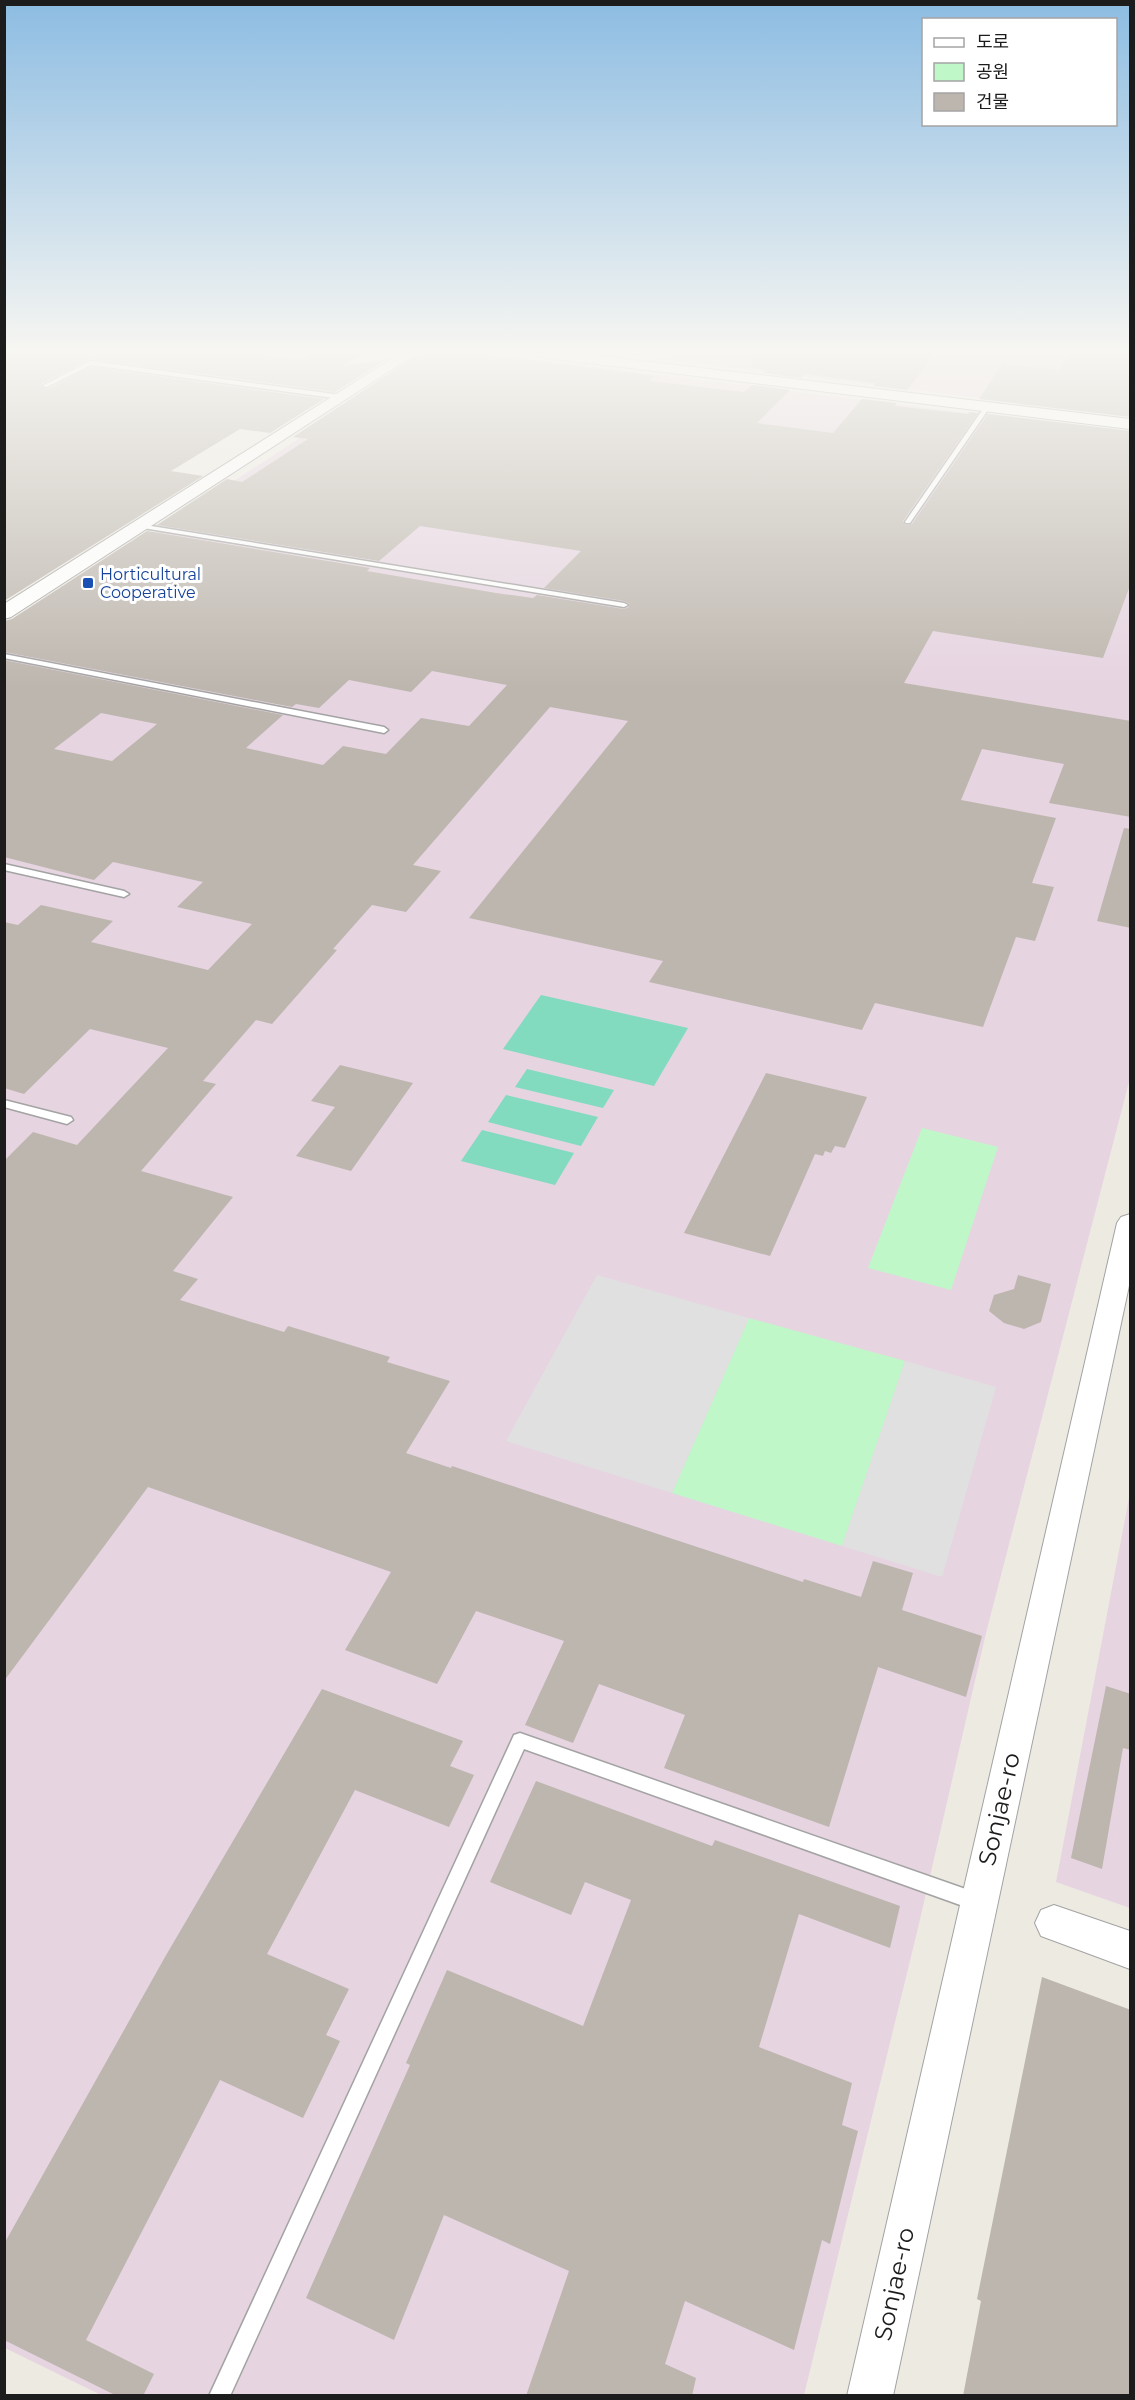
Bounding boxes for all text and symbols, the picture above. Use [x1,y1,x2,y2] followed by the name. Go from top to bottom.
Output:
[922,18,1117,126] legend
[976,31,1009,53] text: 도로
[976,61,1009,83] text: 공원
[976,91,1009,113] text: 건물
[100,565,201,602] place label: Horticultural Cooperative
[81,576,95,590] marker: Horticultural Cooperative
[972,1750,1026,1868] street label: Sonjae-ro
[868,2225,920,2343] street label: Sonjae-ro

